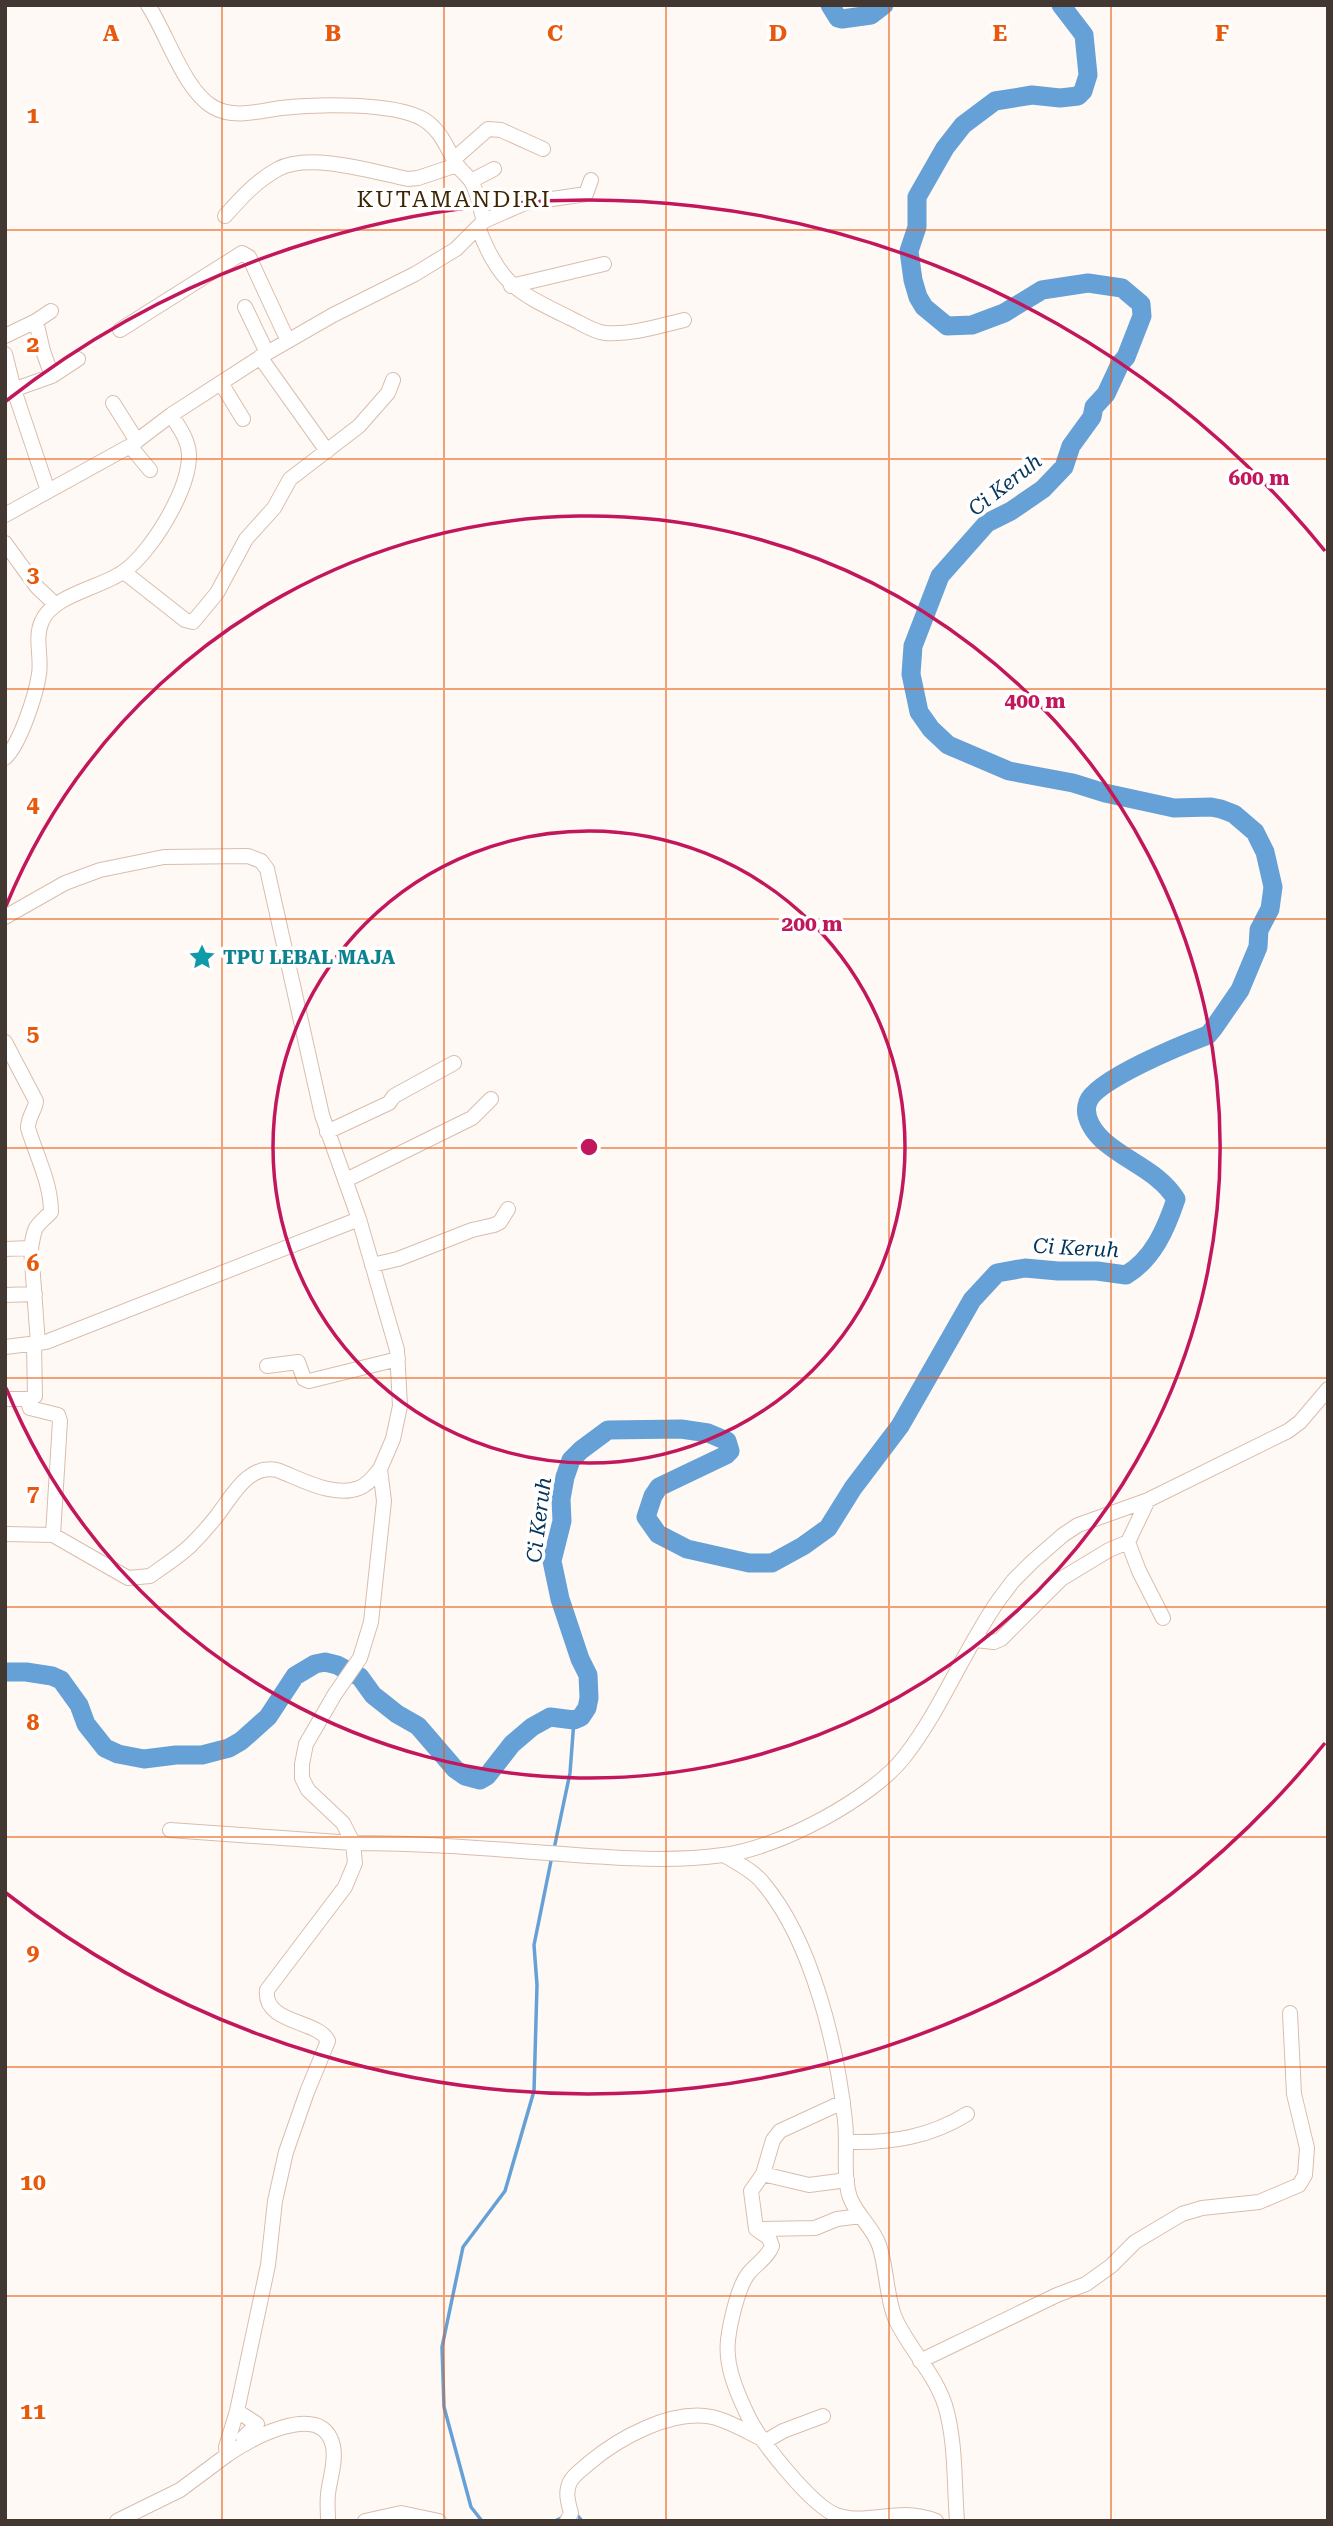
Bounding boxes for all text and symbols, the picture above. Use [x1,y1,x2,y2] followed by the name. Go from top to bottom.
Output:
[103,20,120,47] text: A
[325,20,341,47] text: B
[547,20,563,47] text: C
[769,20,787,47] text: D
[993,20,1007,47] text: E
[1215,20,1229,47] text: F
[27,102,40,129] text: 1
[356,186,552,213] district label: KUTAMANDIRI
[27,331,39,358] text: 2
[964,449,1047,521] water label: Ci Keruh
[1229,466,1289,490] text: 600 m
[27,561,40,588] text: 3
[1005,689,1065,713] text: 400 m
[27,791,40,818] text: 4
[782,912,842,936] text: 200 m
[187,942,217,972] place icon: TPU LEBAL MAJA
[223,946,396,969] place label: TPU LEBAL MAJA
[27,1020,40,1047] text: 5
[577,1135,601,1159] centre of rings
[1032,1234,1120,1262] water label: Ci Keruh
[27,1250,40,1277] text: 6
[522,1476,556,1564] water label: Ci Keruh
[27,1480,40,1507] text: 7
[27,1709,40,1736] text: 8
[27,1939,40,1966] text: 9
[20,2169,46,2196] text: 10
[20,2398,46,2425] text: 11

